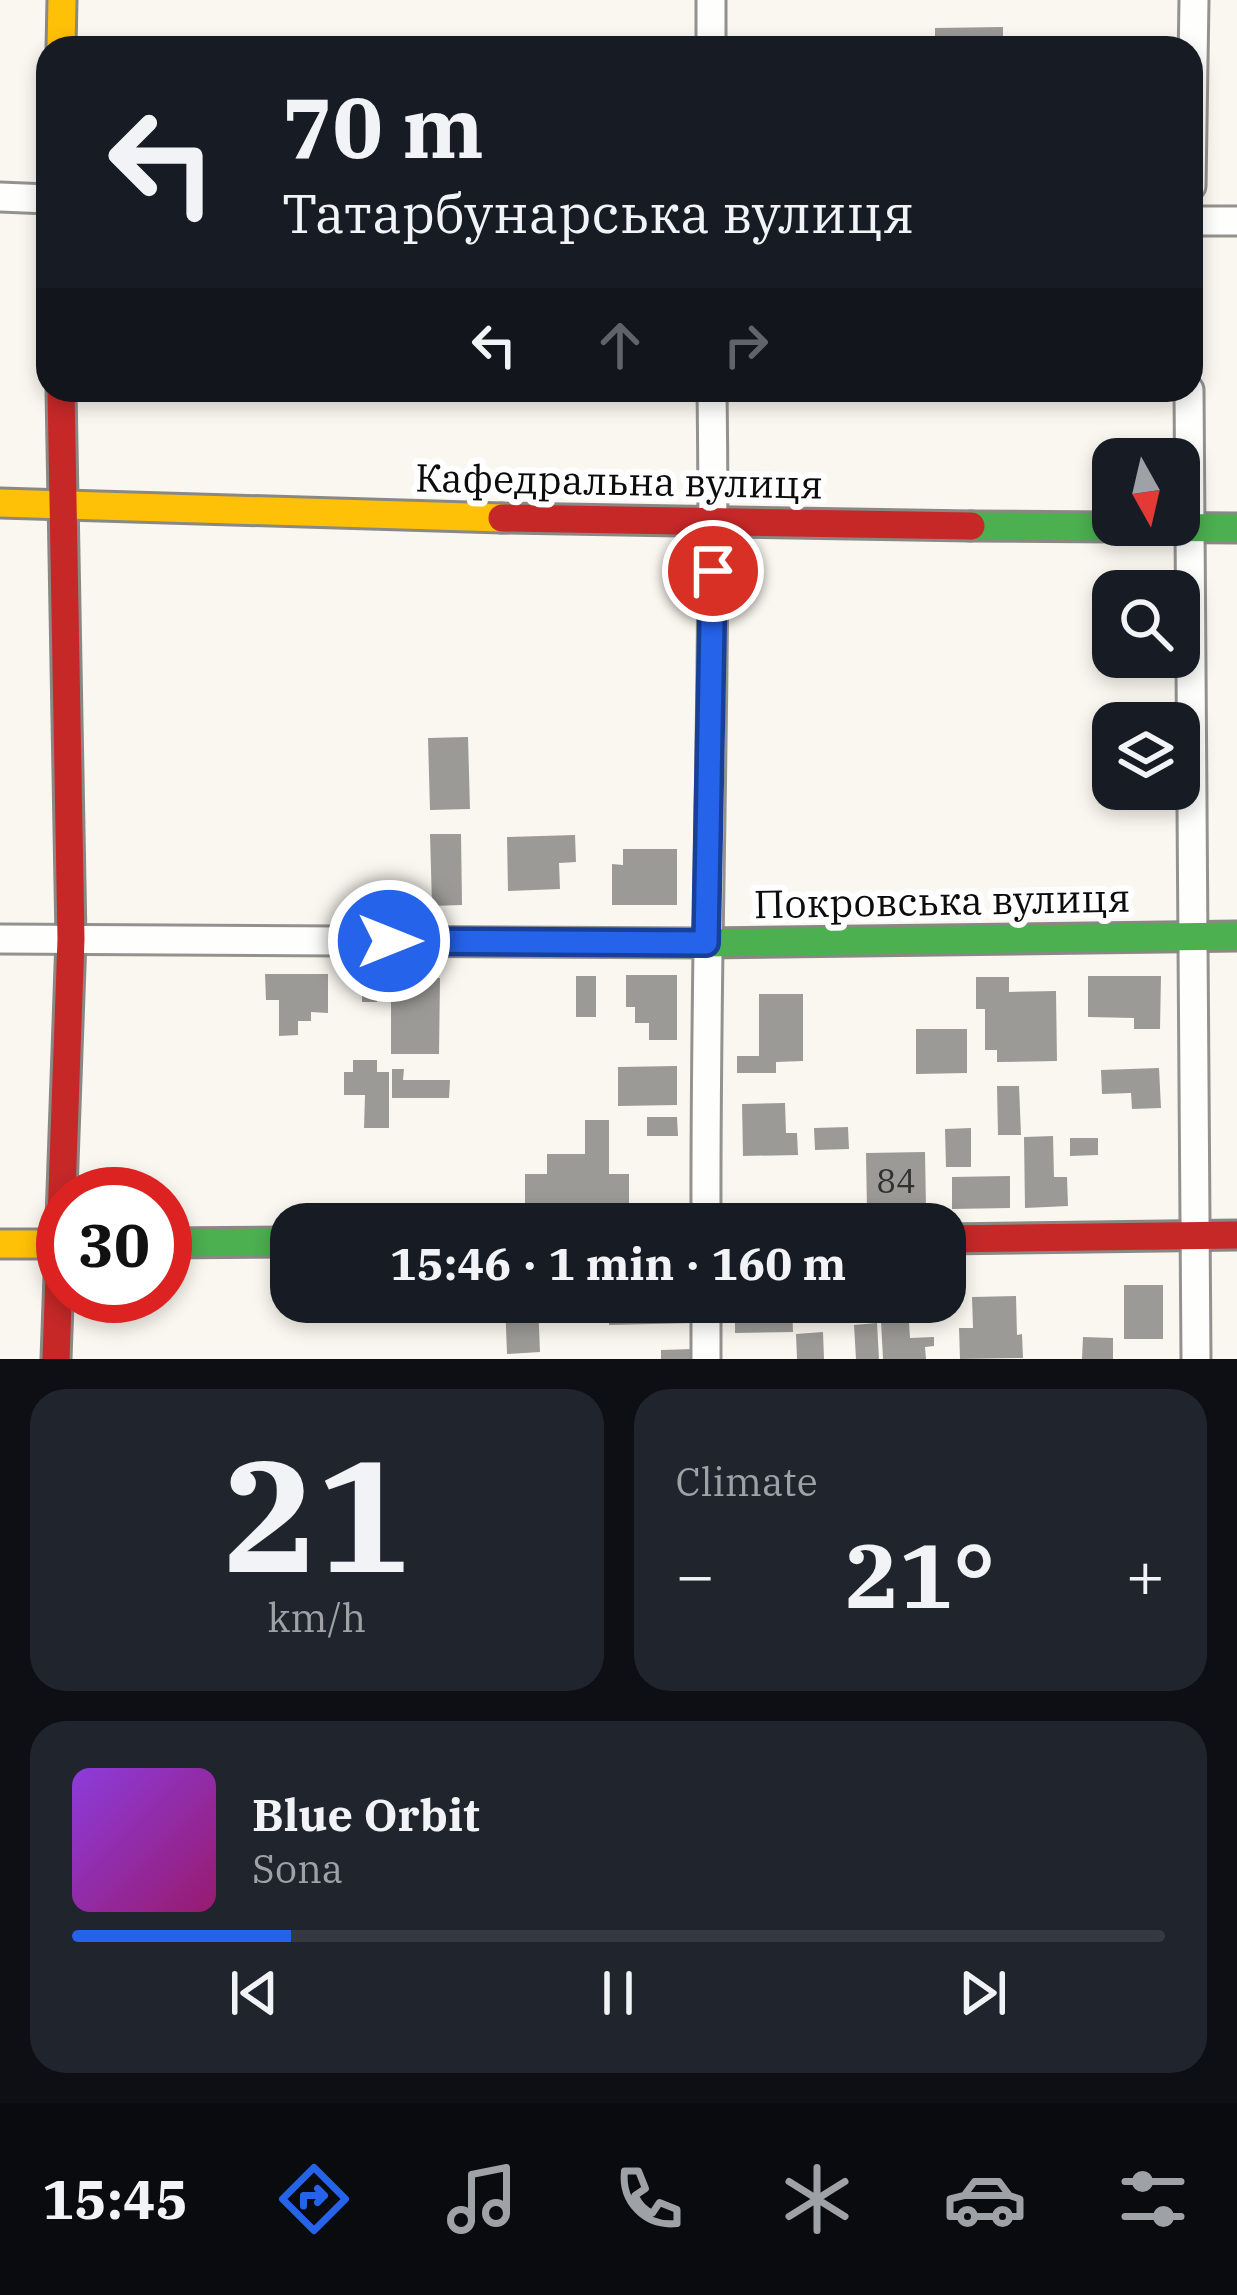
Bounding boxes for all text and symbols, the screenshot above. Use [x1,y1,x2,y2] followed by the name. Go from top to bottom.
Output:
[282,72,484,181] text: 70 m
[84,84,240,240] icon: left
[282,178,914,248] text: Татарбунарська вулиця
[461,312,527,378] icon: left
[587,312,653,378] icon: ahead
[713,312,779,378] icon: right
[1092,438,1200,546] north arrow
[1092,438,1200,810] map controls
[415,451,823,510] street label: Кафедральна вулиця
[662,520,764,622] pin
[680,538,746,604] icon: arrive
[1092,570,1200,678] button: search
[1092,702,1200,810] button: layers
[753,872,1131,929] street label: Покровська вулиця
[326,878,452,1004] position arrow
[876,1159,916,1202] house number: 84
[36,1167,192,1323] speed limit sign: 30
[390,1234,846,1292] text: 15:46 · 1 min · 160 m
[223,1412,410,1615] text: 21
[676,1456,818,1507] text: Climate
[845,1516,995,1633] text: 21°
[676,1531,715,1617] text: −
[1125,1531,1165,1617] text: +
[267,1592,366,1643] text: km/h
[252,1785,480,1843] text: Blue Orbit
[252,1843,343,1894] text: Sona
[221,1960,287,2026] icon: previous
[585,1960,651,2026] icon: pause
[950,1960,1016,2026] icon: next
[272,2157,356,2241] icon: directions
[440,2157,524,2241] icon: music
[607,2157,691,2241] icon: phone
[775,2157,859,2241] icon: climate
[943,2157,1027,2241] icon: car
[1111,2157,1195,2241] icon: filters
[42,2164,188,2234] text: 15:45

